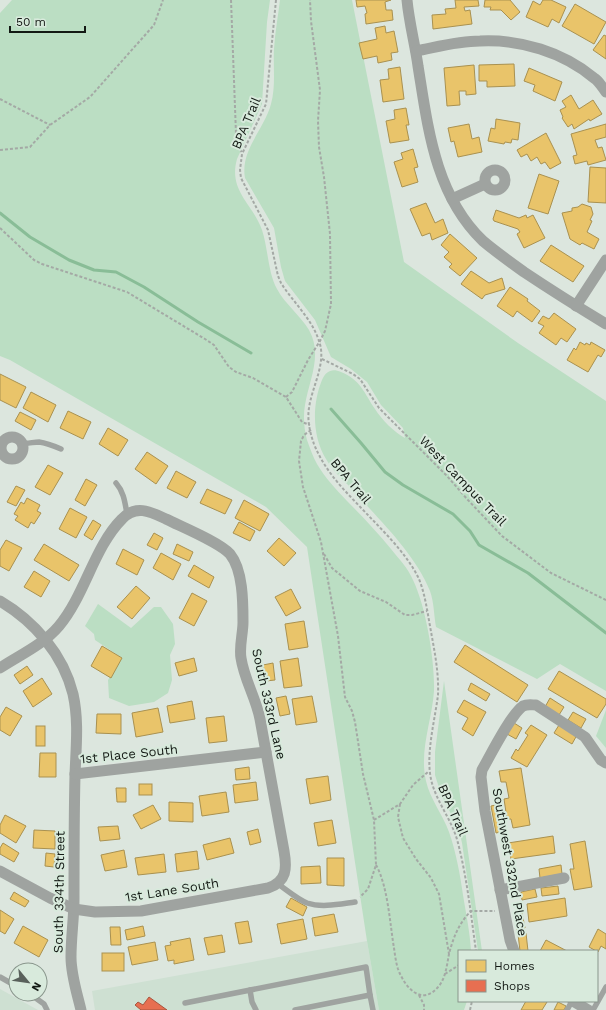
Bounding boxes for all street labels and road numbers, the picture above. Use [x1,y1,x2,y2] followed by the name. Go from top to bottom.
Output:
[228,95,264,151] street label: BPA Trail
[416,433,510,529] street label: West Campus Trail
[328,455,374,507] street label: BPA Trail
[249,647,289,761] street label: South 333rd Lane
[80,741,178,767] street label: 1st Place South
[435,782,471,838] street label: BPA Trail
[490,787,530,937] street label: Southwest 332nd Place
[50,830,68,953] street label: South 334th Street
[124,875,220,905] street label: 1st Lane South

